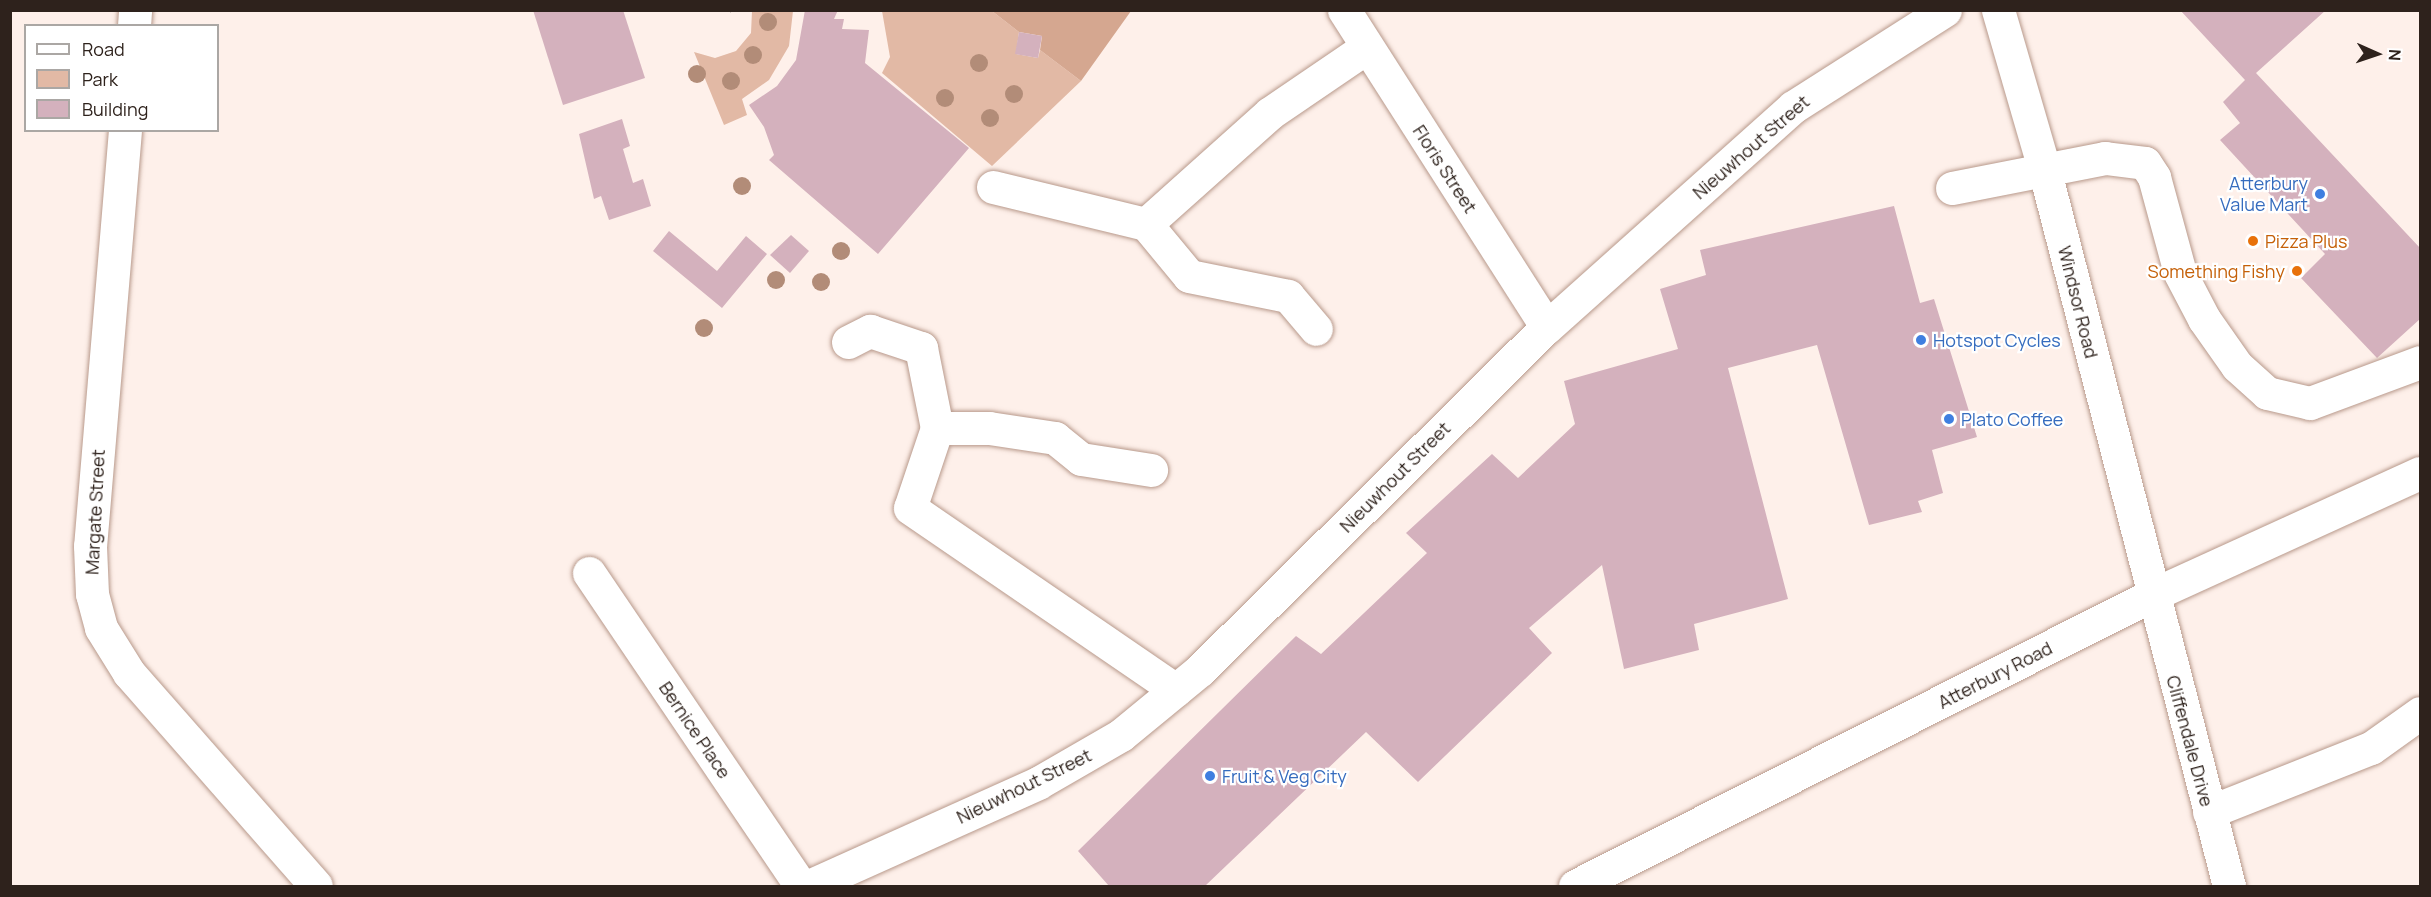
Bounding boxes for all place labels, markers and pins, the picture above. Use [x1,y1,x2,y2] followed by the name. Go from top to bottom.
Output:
[2220,173,2308,216] place label: Atterbury Value Mart
[2313,187,2327,201] marker: Atterbury Value Mart
[2265,230,2347,252] place label: Pizza Plus
[2246,234,2260,248] marker: Pizza Plus
[2148,260,2285,282] place label: Something Fishy
[2290,264,2304,278] marker: Something Fishy
[1933,329,2061,351] place label: Hotspot Cycles
[1914,333,1928,347] marker: Hotspot Cycles
[1961,408,2063,430] place label: Plato Coffee
[1942,412,1956,426] marker: Plato Coffee
[1222,765,1347,787] place label: Fruit & Veg City
[1203,769,1217,783] marker: Fruit & Veg City

